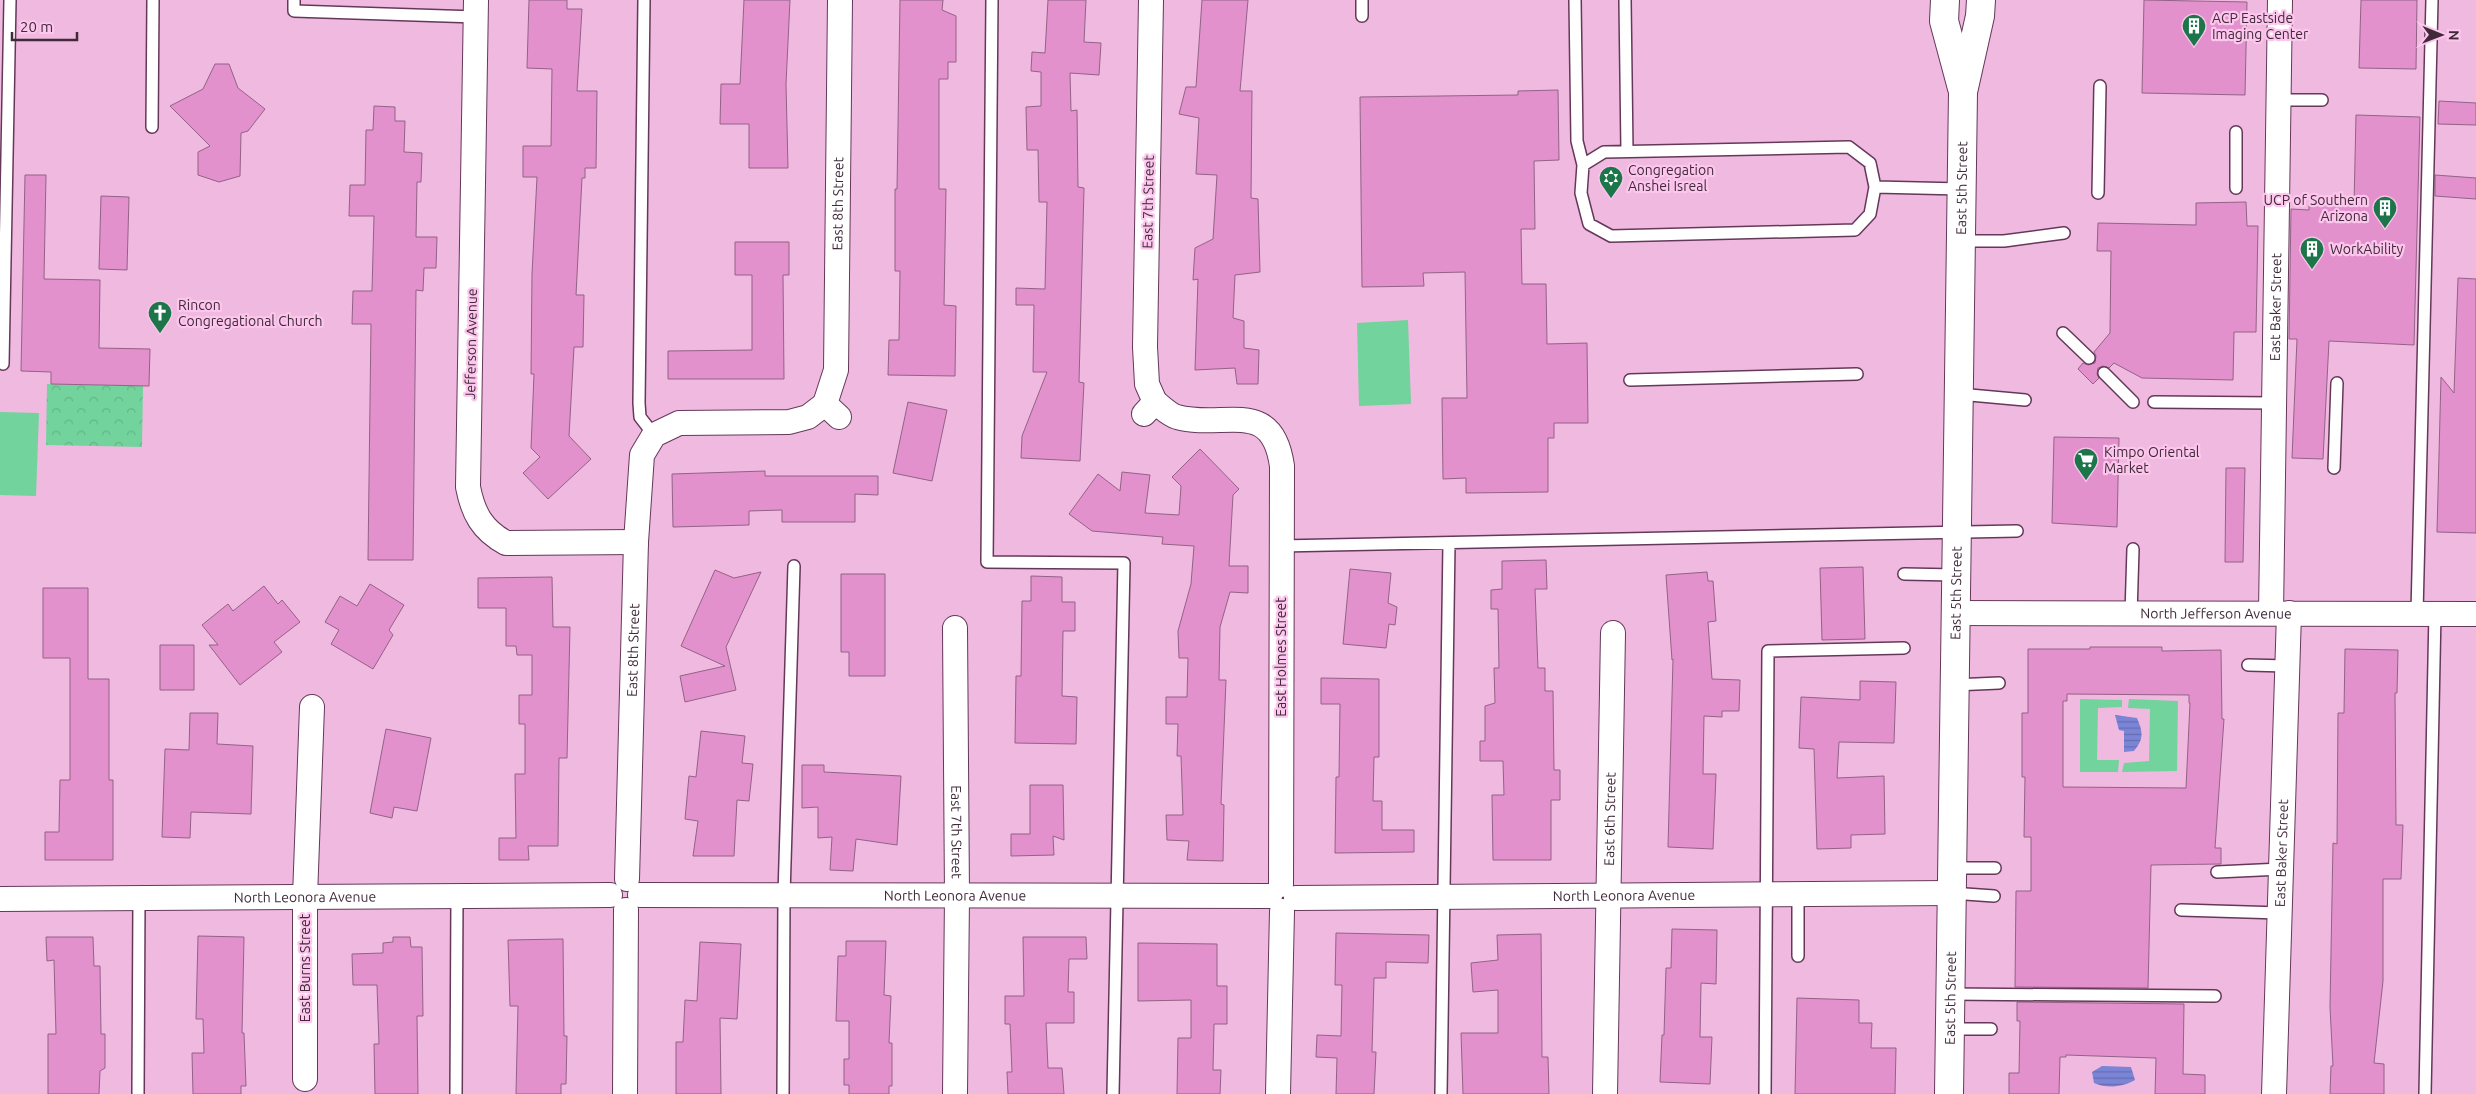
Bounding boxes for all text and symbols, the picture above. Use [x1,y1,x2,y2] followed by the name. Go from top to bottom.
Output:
[12,10,78,42] scale bar
[2212,10,2309,42] place label: ACP Eastside Imaging Center
[2416,10,2466,60] north arrow
[2181,13,2207,47] building icon: ACP Eastside Imaging Center
[20,18,53,35] text: 20 m
[2446,30,2462,41] text: N
[1953,141,1970,235] street label: East 5th Street
[1139,155,1157,249] street label: East 7th Street
[829,156,846,251] street label: East 8th Street
[1628,162,1714,194] place label: Congregation Anshei Isreal
[1598,165,1624,199] synagogue icon: Congregation Anshei Isreal
[2264,192,2368,224] place label: UCP of Southern Arizona
[2372,195,2398,229] building icon: UCP of Southern Arizona
[2299,236,2325,270] building icon: WorkAbility
[2330,241,2404,257] place label: WorkAbility
[2267,252,2284,361] street label: East Baker Street
[462,288,480,400] street label: Jefferson Avenue
[178,297,323,329] place label: Rincon Congregational Church
[147,300,173,334] church icon: Rincon Congregational Church
[2104,444,2200,476] place label: Kimpo Oriental Market
[2073,447,2099,481] supermarket icon: Kimpo Oriental Market
[1947,546,1965,640] street label: East 5th Street
[1273,597,1289,717] street label: East Holmes Street
[624,603,642,697] street label: East 8th Street
[2140,605,2292,622] street label: North Jefferson Avenue
[1601,772,1619,866] street label: East 6th Street
[948,785,965,879] street label: East 7th Street
[2272,798,2291,907] street label: East Baker Street
[884,887,1026,904] street label: North Leonora Avenue
[1553,887,1695,904] street label: North Leonora Avenue
[234,889,376,905] street label: North Leonora Avenue
[297,913,313,1022] street label: East Burns Street
[1942,951,1959,1045] street label: East 5th Street

